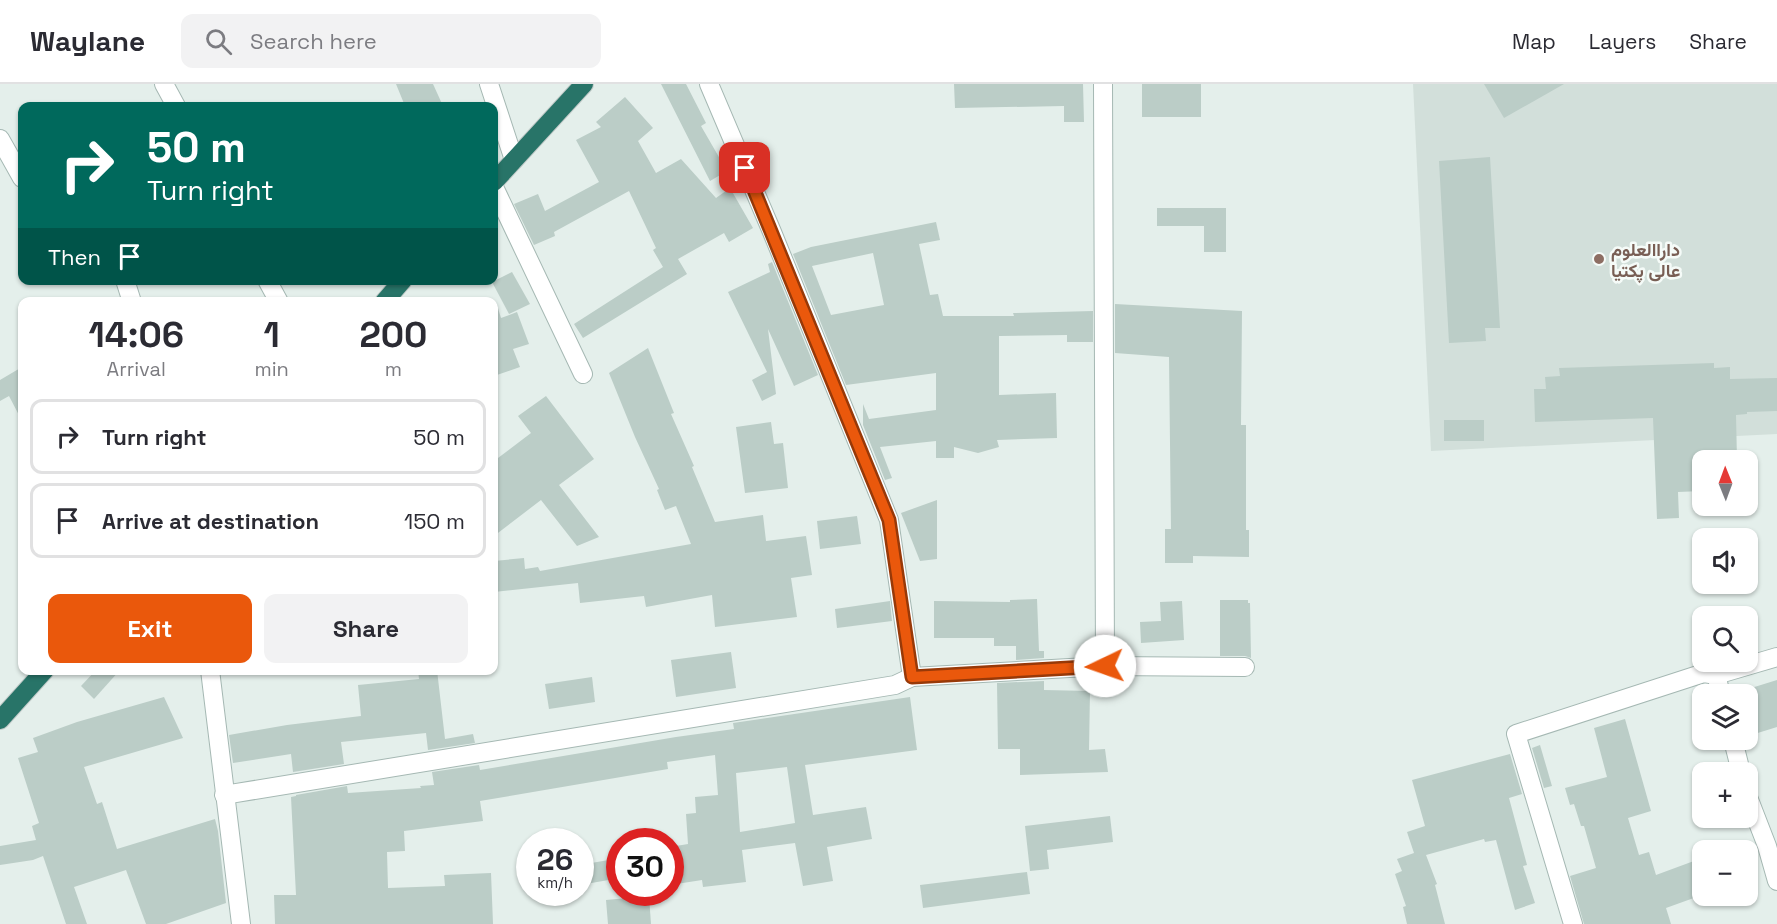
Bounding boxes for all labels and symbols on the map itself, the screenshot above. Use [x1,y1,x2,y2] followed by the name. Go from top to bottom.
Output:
[719,142,770,193] pin
[1611,238,1680,283] place label: داراالعلوم عالی پکتیا
[1592,252,1606,266] marker: داراالعلوم عالی پکتیا
[1692,450,1758,516] north arrow
[1073,634,1137,698] position arrow
[606,828,684,906] speed limit sign: 30

